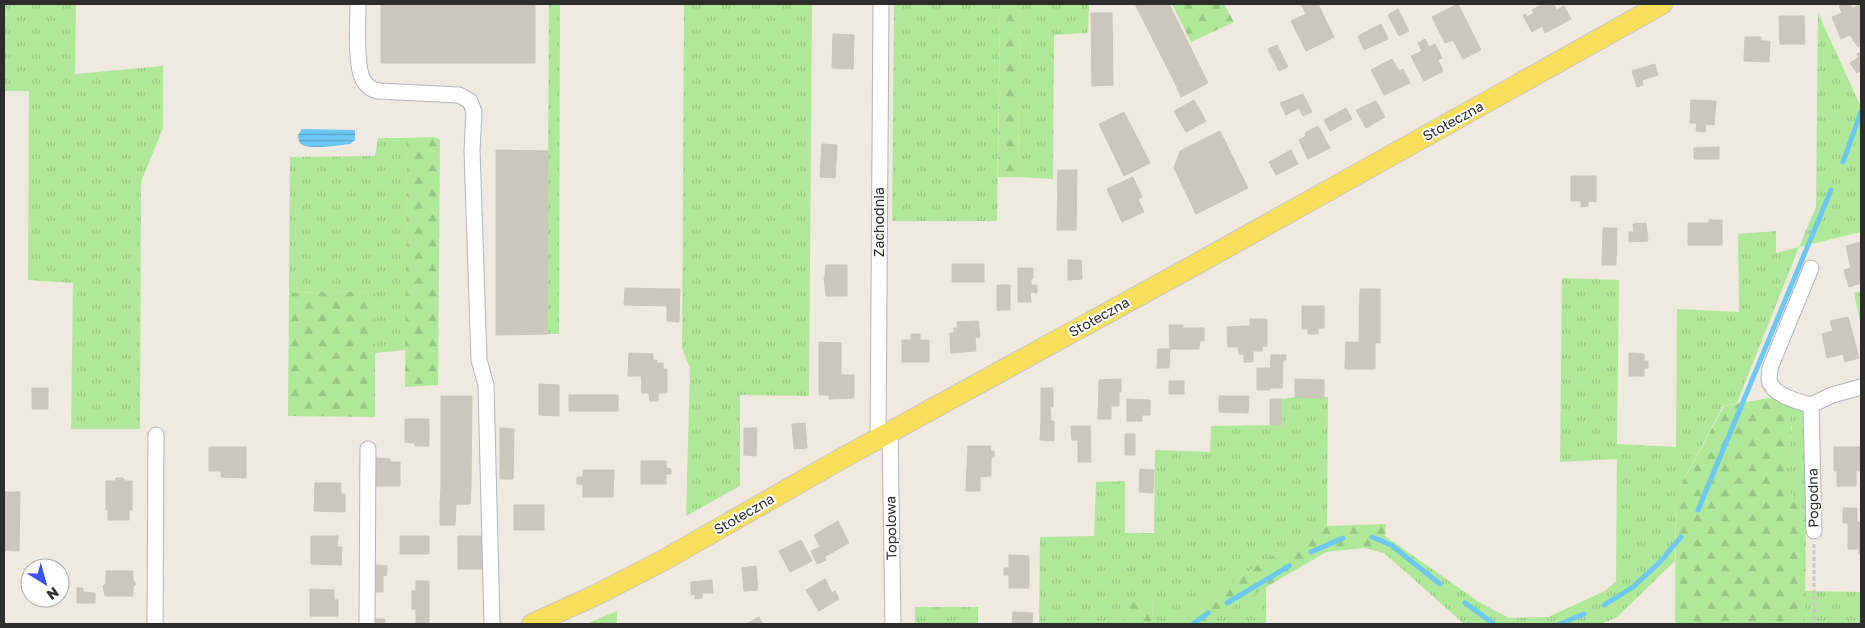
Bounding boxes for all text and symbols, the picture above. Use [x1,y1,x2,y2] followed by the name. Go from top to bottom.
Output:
[1419,97,1486,144] street label: Stołeczna
[870,187,887,257] street label: Zachodnia
[1065,293,1132,340] street label: Stołeczna
[1803,468,1822,528] street label: Pogodna
[711,489,777,538] street label: Stołeczna
[881,496,900,560] street label: Topolowa
[20,558,70,608] north arrow
[44,584,62,604] text: N

